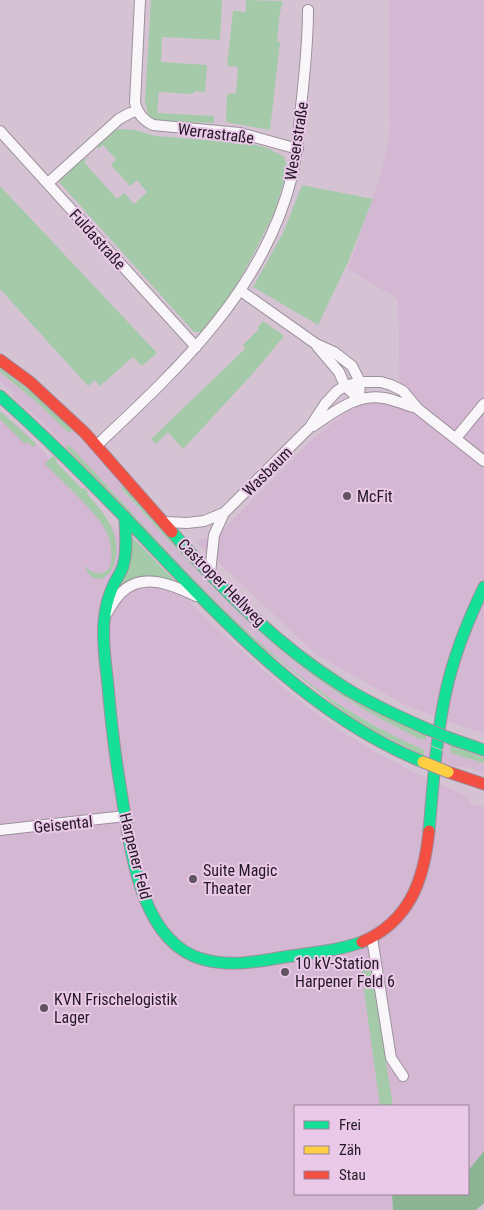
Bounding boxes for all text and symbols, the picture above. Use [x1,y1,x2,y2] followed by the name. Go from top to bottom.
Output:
[281,100,312,182] street label: Weserstraße
[177,119,255,148] street label: Werrastraße
[66,205,130,273] street label: Fuldastraße
[239,443,296,500] street label: Wasbaum
[357,487,393,506] place label: McFit
[341,490,353,502] marker: McFit
[174,535,269,630] street label: Castroper Hellweg
[116,811,155,901] street label: Harpener Feld
[33,812,94,837] street label: Geisental
[203,861,277,898] place label: Suite Magic Theater
[187,873,199,885] marker: Suite Magic Theater
[295,954,395,991] place label: 10 kV-Station Harpener Feld 6
[279,966,291,978] marker: 10 kV-Station Harpener Feld 6
[54,990,178,1027] place label: KVN Frischelogistik Lager
[38,1002,50,1014] marker: KVN Frischelogistik Lager
[294,1105,469,1195] legend
[339,1116,361,1134] text: Frei
[339,1141,361,1159] text: Zäh
[339,1166,366,1184] text: Stau

